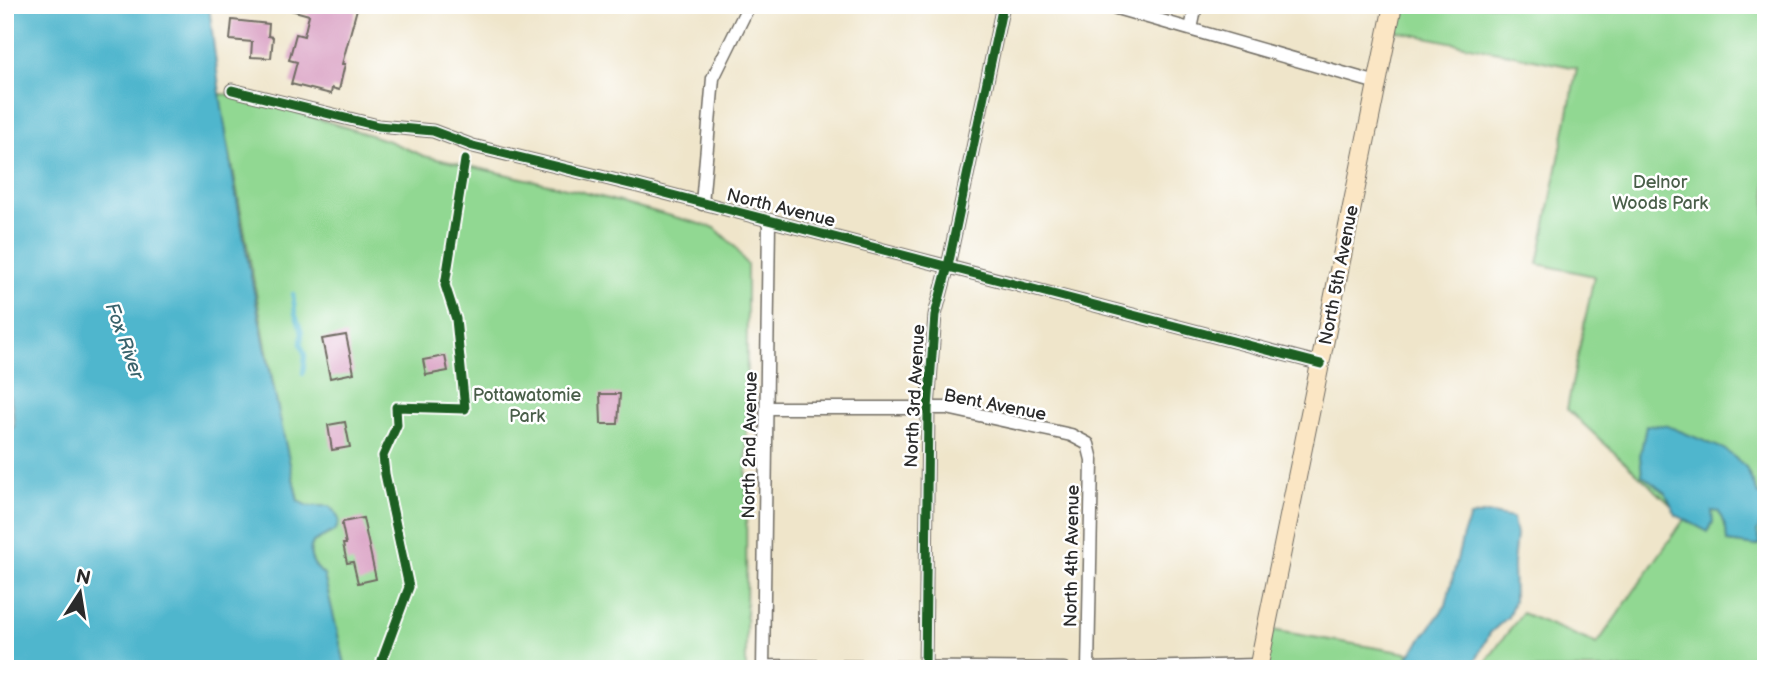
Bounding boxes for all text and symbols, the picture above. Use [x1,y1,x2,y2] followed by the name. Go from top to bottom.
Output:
[1612,172,1708,214] park label: Delnor Woods Park
[725,184,838,232] street label: North Avenue
[1315,203,1363,347] street label: North 5th Avenue
[100,300,149,383] water label: Fox River
[901,323,929,468] street label: North 3rd Avenue
[738,371,762,519] street label: North 2nd Avenue
[473,385,582,427] park label: Pottawatomie Park
[942,385,1048,425] street label: Bent Avenue
[1060,484,1084,627] street label: North 4th Avenue
[46,558,116,628] north arrow
[74,565,93,591] text: N

